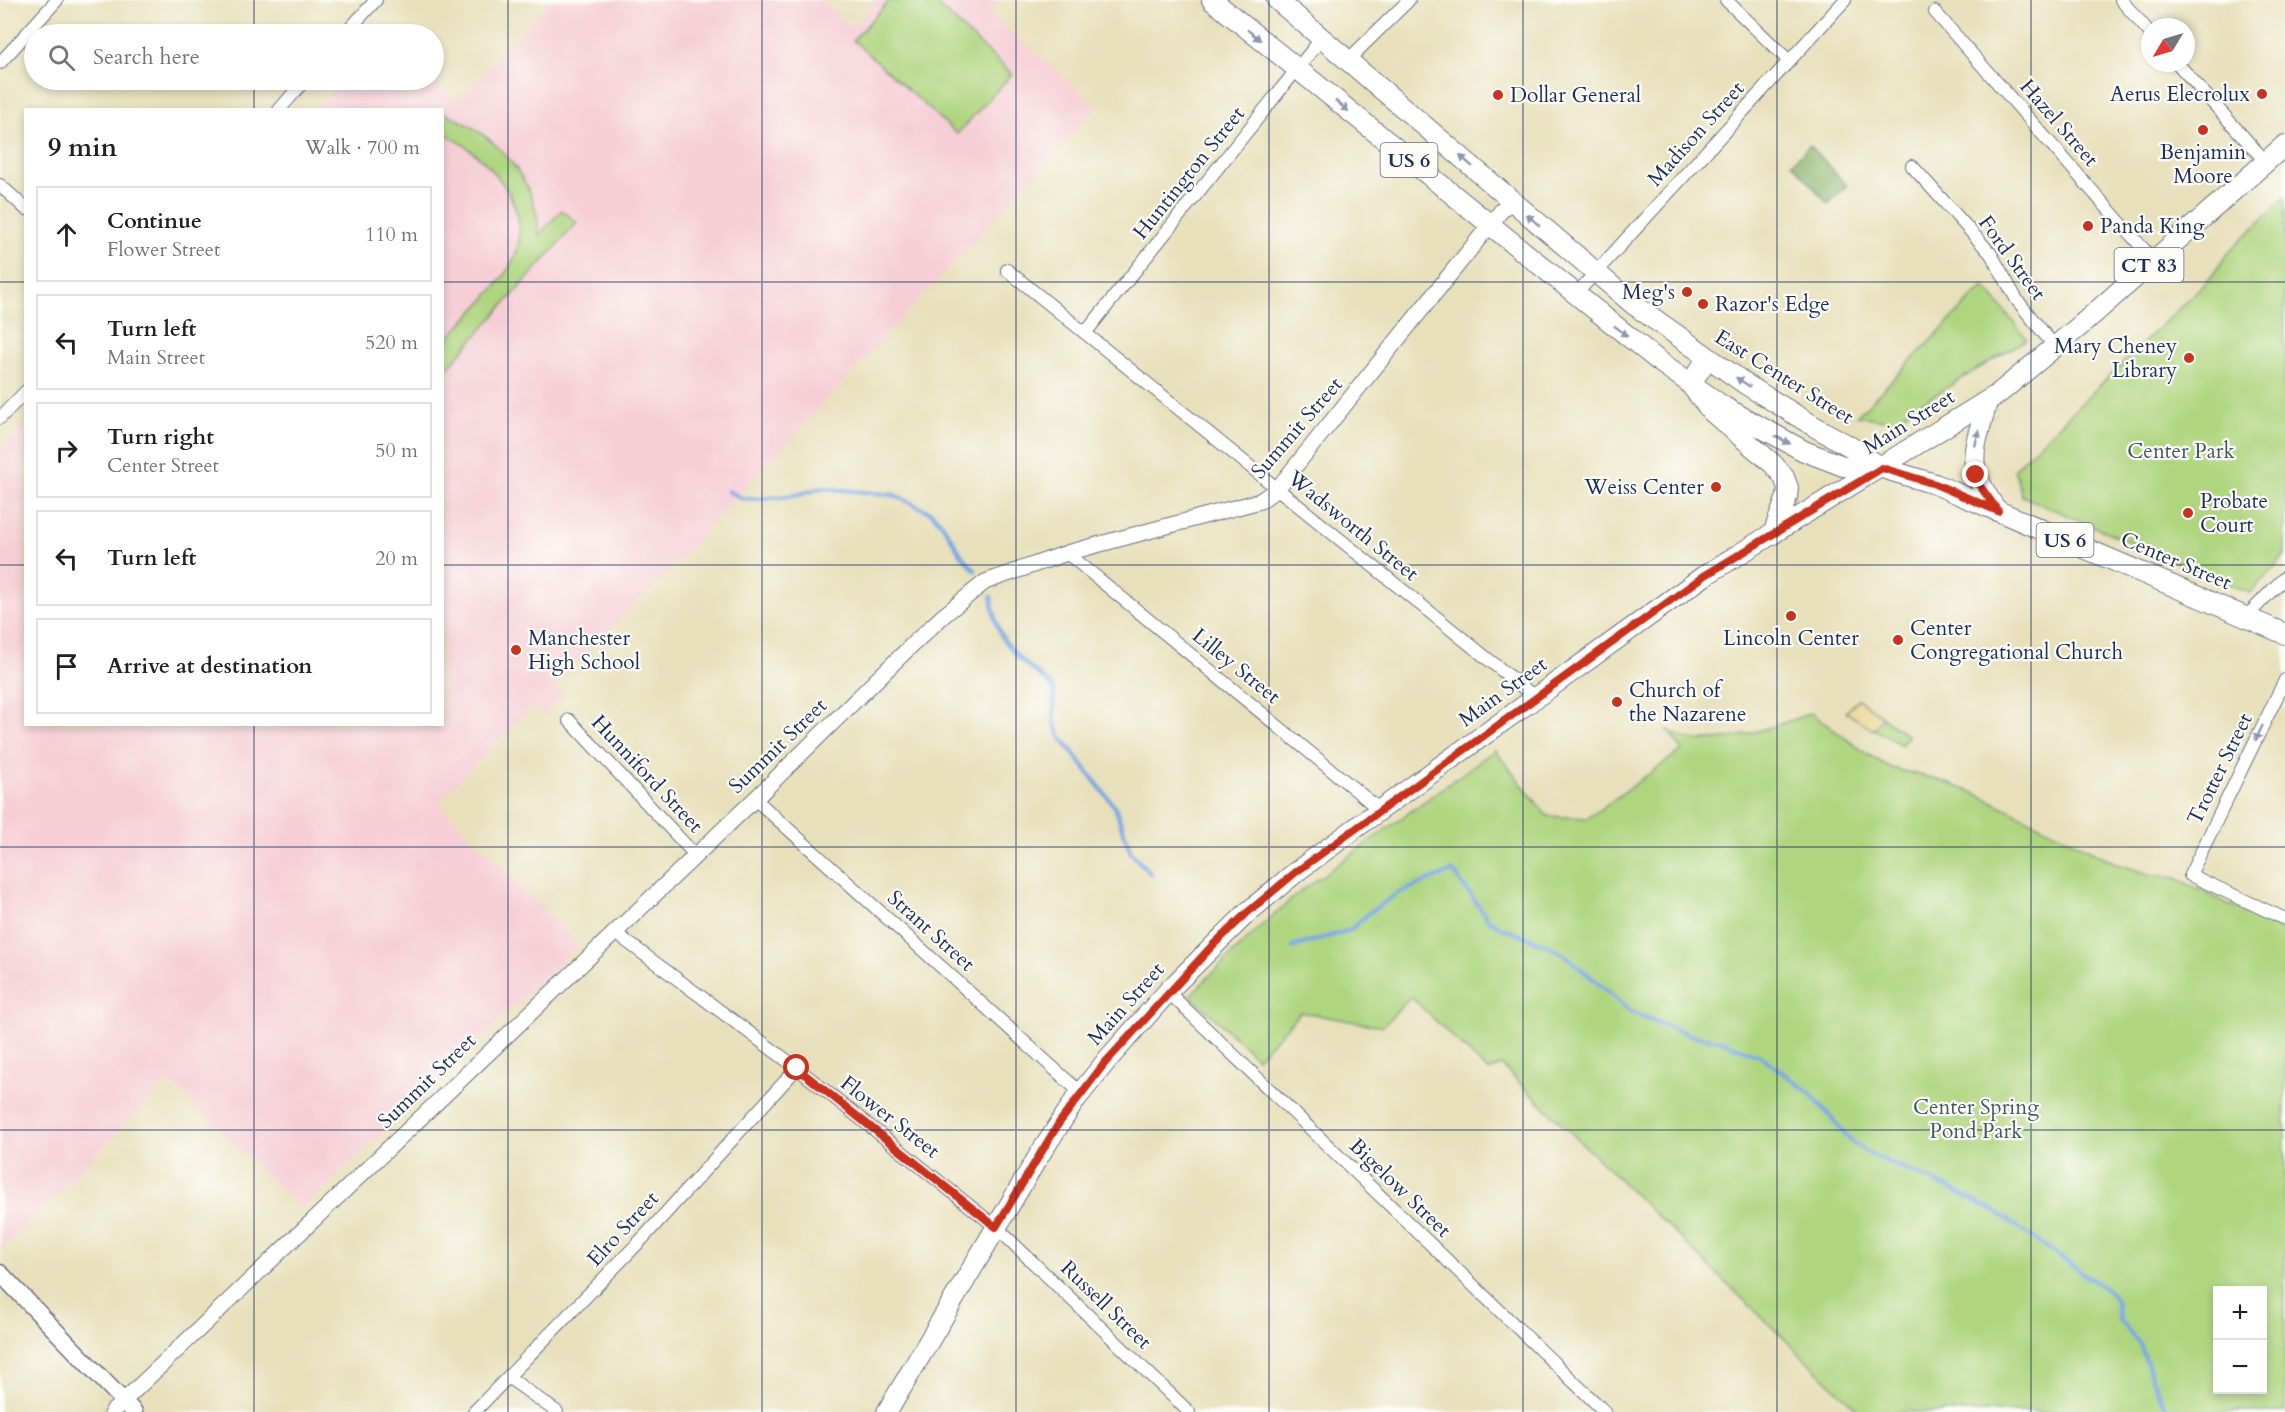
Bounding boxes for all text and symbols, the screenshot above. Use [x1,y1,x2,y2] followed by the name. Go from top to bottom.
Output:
[2141,18,2195,72] north arrow
[24,24,444,90] search box
[1246,28,1262,41] one-way arrow
[45,41,78,74] icon: search
[93,42,200,72] text: Search here
[2013,73,2105,173] street label: Hazel Street
[1641,75,1751,193] street label: Madison Street
[2110,80,2251,109] place label: Aerus Elecrolux
[1510,81,1641,110] place label: Dollar General
[2255,87,2269,101] marker: Aerus Elecrolux
[1491,88,1505,102] marker: Dollar General
[1126,100,1252,246] street label: Huntington Street
[1334,100,1350,113] one-way arrow
[2196,123,2210,137] marker: Benjamin Moore
[48,130,117,165] text: 9 min
[305,134,420,161] text: Walk · 700 m
[2160,138,2246,191] place label: Benjamin Moore
[1380,143,1438,177] road number: US 6
[1458,155,1474,168] one-way arrow
[107,206,202,236] text: Continue
[1971,210,2053,307] street label: Ford Street
[2100,212,2205,241] place label: Panda King
[1526,214,1541,227] one-way arrow
[50,218,83,251] icon: ahead
[2081,219,2095,233] marker: Panda King
[365,221,418,248] text: 110 m
[107,236,220,263] text: Flower Street
[2114,248,2184,282] road number: CT 83
[1622,278,1675,307] place label: Meg's
[1680,285,1694,299] marker: Meg's
[1715,290,1830,319] place label: Razor's Edge
[1696,297,1710,311] marker: Razor's Edge
[107,314,196,344] text: Turn left
[1709,323,1859,432] street label: East Center Street
[1613,325,1629,338] one-way arrow
[50,326,83,359] icon: left
[365,329,418,356] text: 520 m
[2054,332,2177,385] place label: Mary Cheney Library
[107,344,205,371] text: Main Street
[2182,351,2196,365] marker: Mary Cheney Library
[1245,371,1350,485] street label: Summit Street
[1735,376,1751,388] one-way arrow
[1858,382,1961,462] street label: Main Street
[107,422,214,452] text: Turn right
[1973,429,1983,447] one-way arrow
[50,434,83,467] icon: right
[1774,435,1791,444] one-way arrow
[375,437,418,464] text: 50 m
[2127,437,2235,466] park label: Center Park
[107,452,219,479] text: Center Street
[1962,461,1988,487] route end
[1281,464,1425,588] street label: Wadsworth Street
[1583,473,1704,502] place label: Weiss Center
[1709,480,1723,494] marker: Weiss Center
[2200,487,2268,540] place label: Probate Court
[2181,506,2195,520] marker: Probate Court
[2036,523,2094,557] road number: US 6
[2116,525,2236,597] street label: Center Street
[50,542,83,575] icon: left
[107,543,196,573] text: Turn left
[375,545,418,572] text: 20 m
[1784,609,1798,623] marker: Lincoln Center
[1910,614,2123,667] place label: Center Congregational Church
[1186,621,1287,711] street label: Lilley Street
[528,624,640,677] place label: Manchester High School
[1723,624,1859,653] place label: Lincoln Center
[1891,633,1905,647] marker: Center Congregational Church
[509,643,523,657] marker: Manchester High School
[50,650,83,683] icon: arrive
[1453,650,1553,734] street label: Main Street
[107,651,312,681] text: Arrive at destination
[1629,676,1746,729] place label: Church of the Nazarene
[723,691,834,800] street label: Summit Street
[1610,695,1624,709] marker: Church of the Nazarene
[2180,708,2260,830] street label: Trotter Street
[585,709,710,840] street label: Hunniford Street
[2255,724,2264,741] one-way arrow
[881,884,981,978] street label: Strant Street
[1081,956,1171,1052] street label: Main Street
[372,1026,483,1135] street label: Summit Street
[783,1054,809,1080] route start
[834,1069,946,1165] street label: Flower Street
[1913,1093,2039,1146] park label: Center Spring Pond Park
[1343,1132,1458,1244] street label: Bigelow Street
[581,1185,666,1273] street label: Elro Street
[1054,1254,1158,1356] street label: Russell Street
[2213,1286,2267,1394] map controls
[2213,1286,2267,1340] button: +
[2213,1340,2267,1394] button: −

